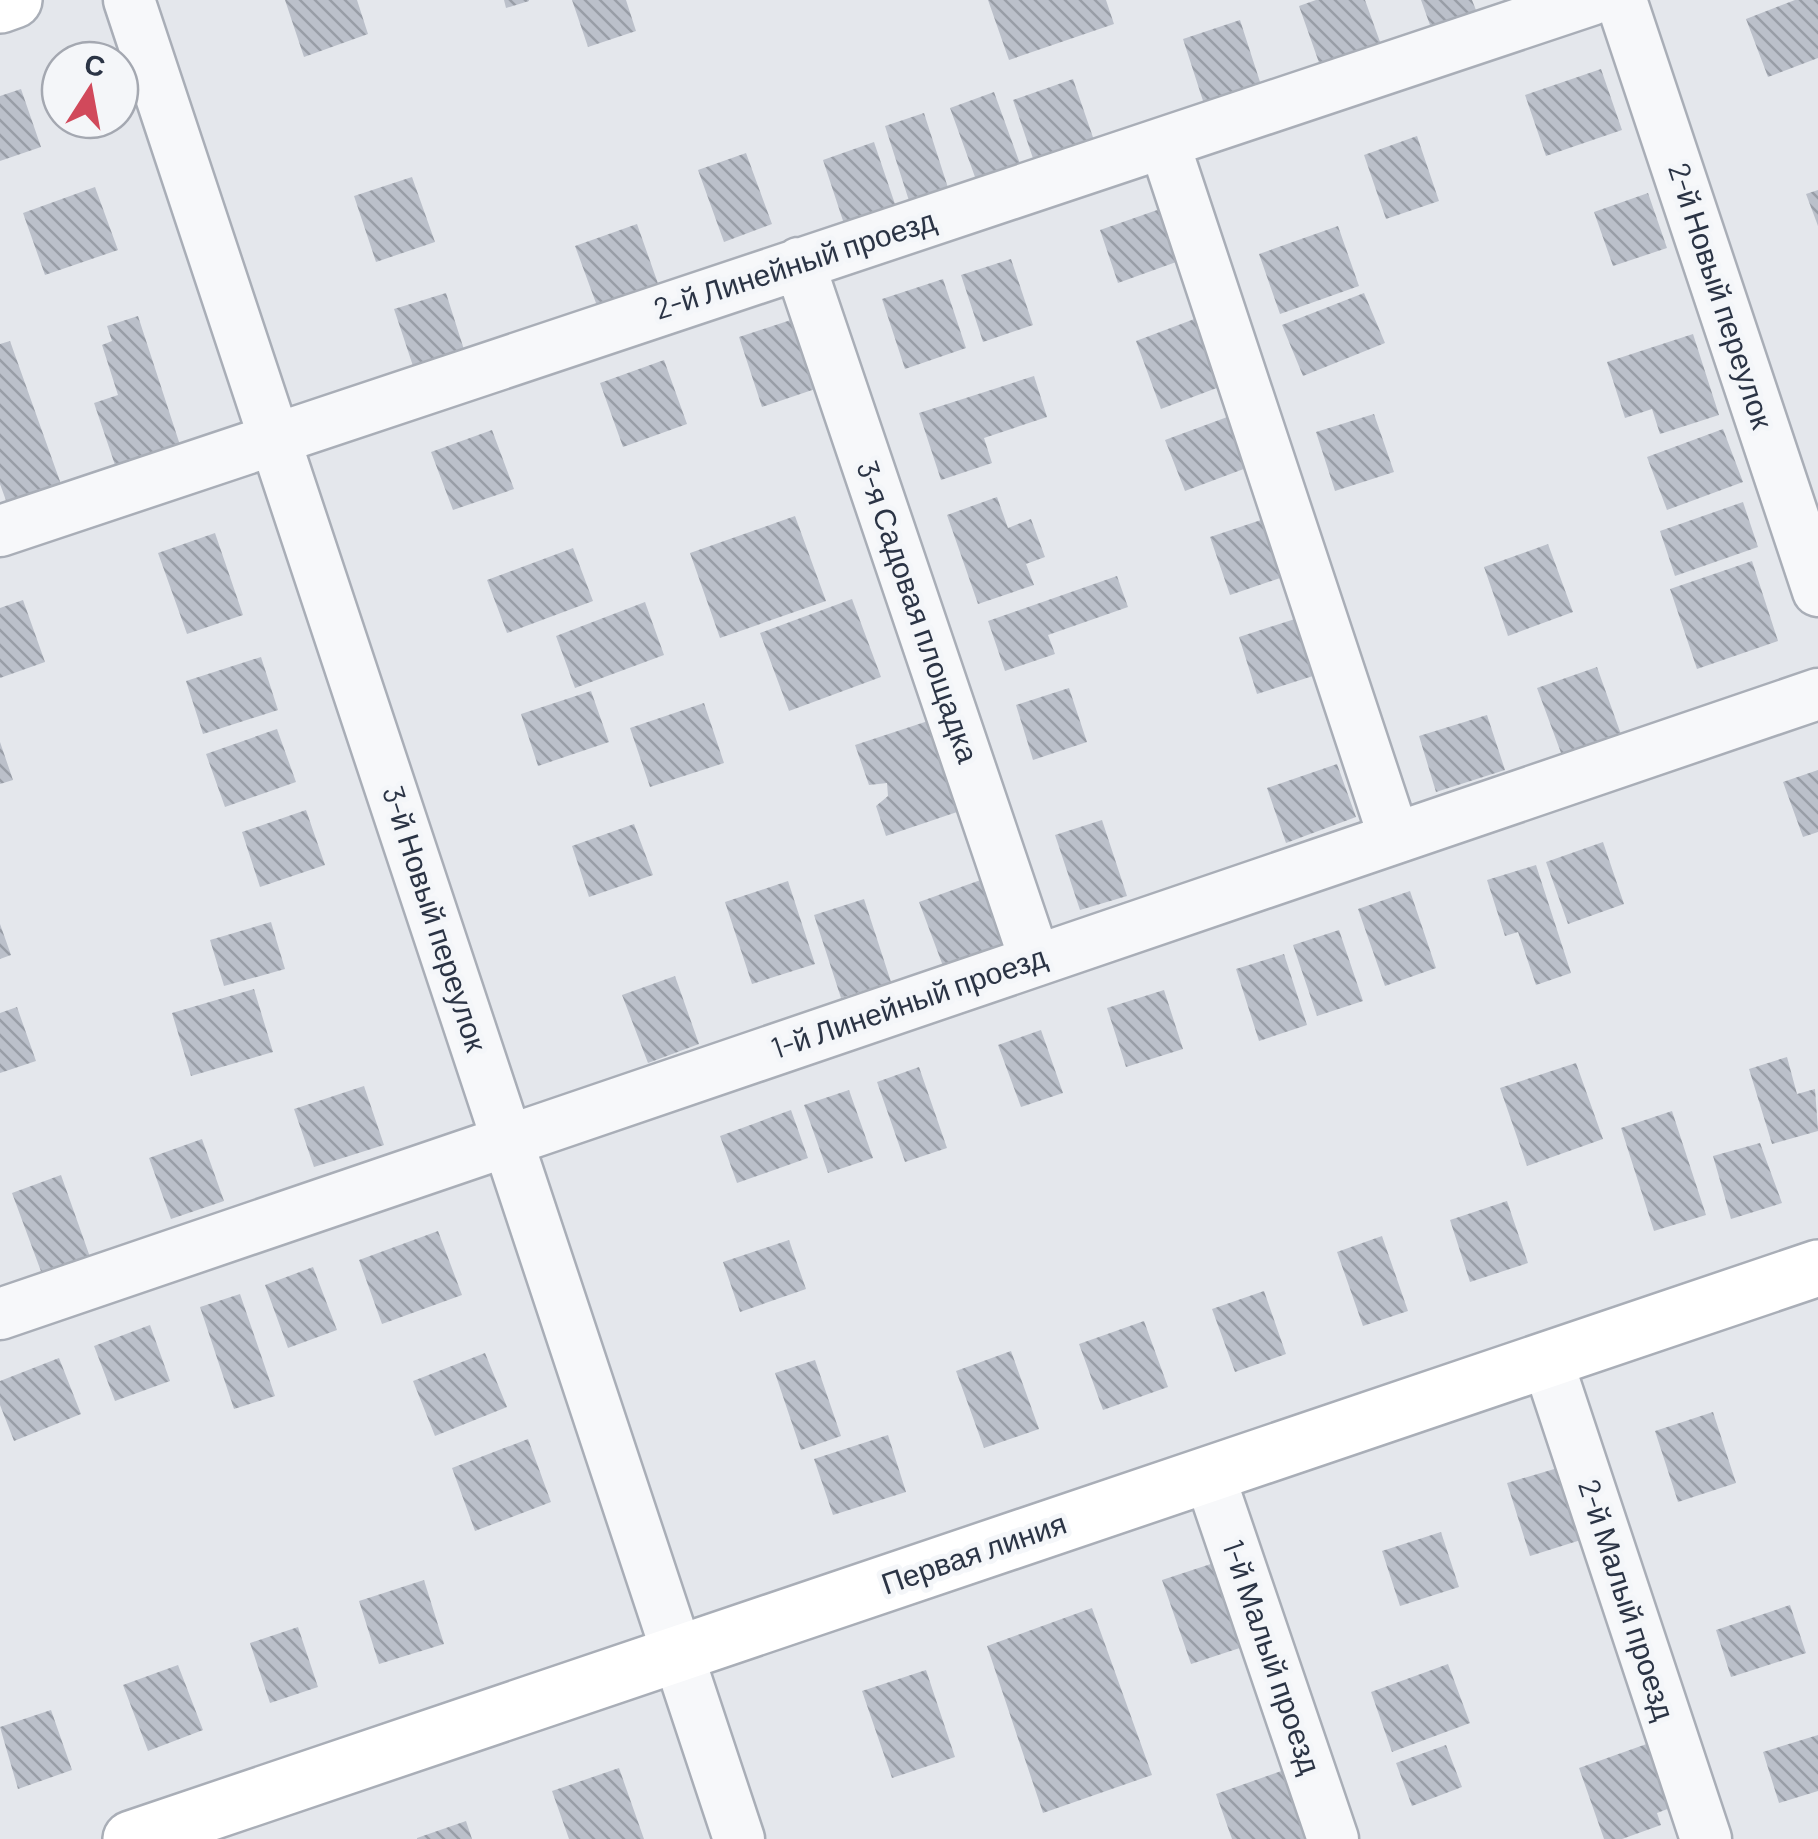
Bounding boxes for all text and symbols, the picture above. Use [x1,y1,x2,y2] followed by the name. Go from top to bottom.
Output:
[40,40,140,140] north arrow
[82,46,108,83] text: С
[1662,158,1782,434] street label: 2-й Новый переулок
[649,201,940,326] street label: 2-й Линейный проезд
[850,456,988,767] street label: 3-я Садовая площадка
[376,781,496,1056] street label: 3-й Новый переулок
[766,937,1051,1065] street label: 1-й Линейный проезд
[1572,1475,1684,1724] street label: 2-й Малый проезд
[876,1504,1071,1601] street label: Первая линия
[1216,1535,1330,1778] street label: 1-й Малый проезд

